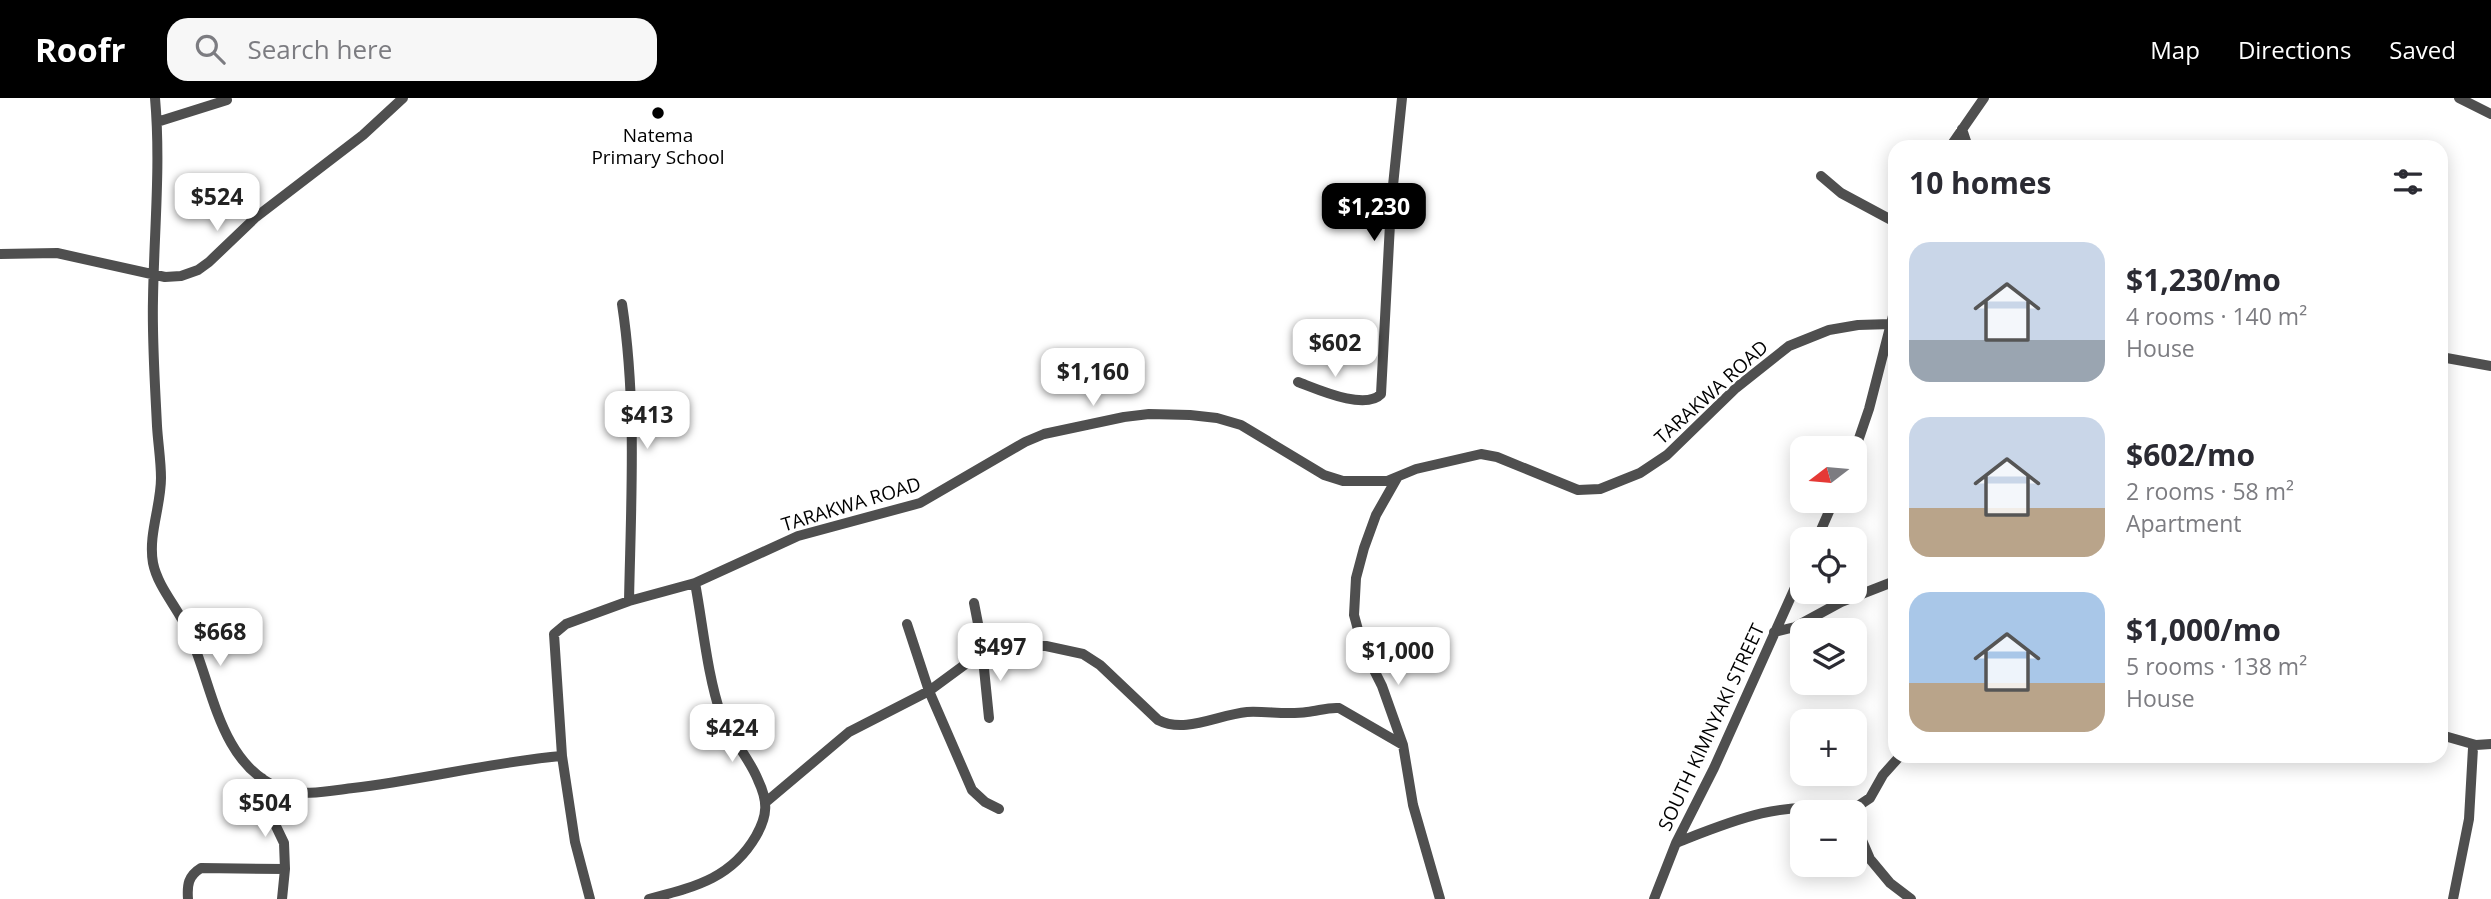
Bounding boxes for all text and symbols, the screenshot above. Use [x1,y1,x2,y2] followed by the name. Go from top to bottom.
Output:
[167,18,657,81] search box
[35,27,125,72] text: Roofr
[191,30,229,68] icon: search
[247,31,392,67] text: Search here
[2150,33,2200,66] text: Map
[2238,33,2351,66] text: Directions
[2389,33,2456,66] text: Saved
[650,105,666,121] marker: Natema Primary School
[591,122,725,170] place label: Natema Primary School
[1909,162,2052,203] text: 10 homes
[2389,163,2427,201] icon: filters
[176,174,258,233] pin: $524
[191,180,243,212] text: $524
[1317,184,1431,243] pin: $1,230
[1338,190,1410,222] text: $1,230
[2126,259,2281,300] text: $1,230/mo
[1965,270,2049,354] icon: home
[2126,300,2307,332] text: 4 rooms · 140 m²
[1294,320,1376,379] pin: $602
[1309,326,1361,358] text: $602
[2126,332,2195,364] text: House
[1649,334,1773,450] street label: TARAKWA ROAD
[1036,348,1150,408] pin: $1,160
[1057,355,1129,387] text: $1,160
[606,392,688,451] pin: $413
[621,398,673,430] text: $413
[2126,434,2255,475] text: $602/mo
[1790,436,1867,513] north arrow
[1790,436,1867,877] map controls
[1965,445,2049,529] icon: home
[778,470,924,538] street label: TARAKWA ROAD
[2126,475,2294,507] text: 2 rooms · 58 m²
[2126,507,2242,539] text: Apartment
[1790,527,1867,604] button: locate
[179,608,261,668] pin: $668
[2126,609,2281,650] text: $1,000/mo
[194,615,246,647] text: $668
[1790,618,1867,695] button: layers
[1652,619,1771,835] street label: SOUTH KIMNYAKI STREET
[1965,620,2049,704] icon: home
[959,624,1041,683] pin: $497
[1341,628,1455,687] pin: $1,000
[974,630,1026,662] text: $497
[1362,634,1434,666] text: $1,000
[2126,650,2307,682] text: 5 rooms · 138 m²
[2126,682,2195,714] text: House
[691,704,773,764] pin: $424
[1790,709,1867,786] button: +
[706,711,758,743] text: $424
[224,780,306,839] pin: $504
[239,786,291,818] text: $504
[1790,800,1867,877] button: −

